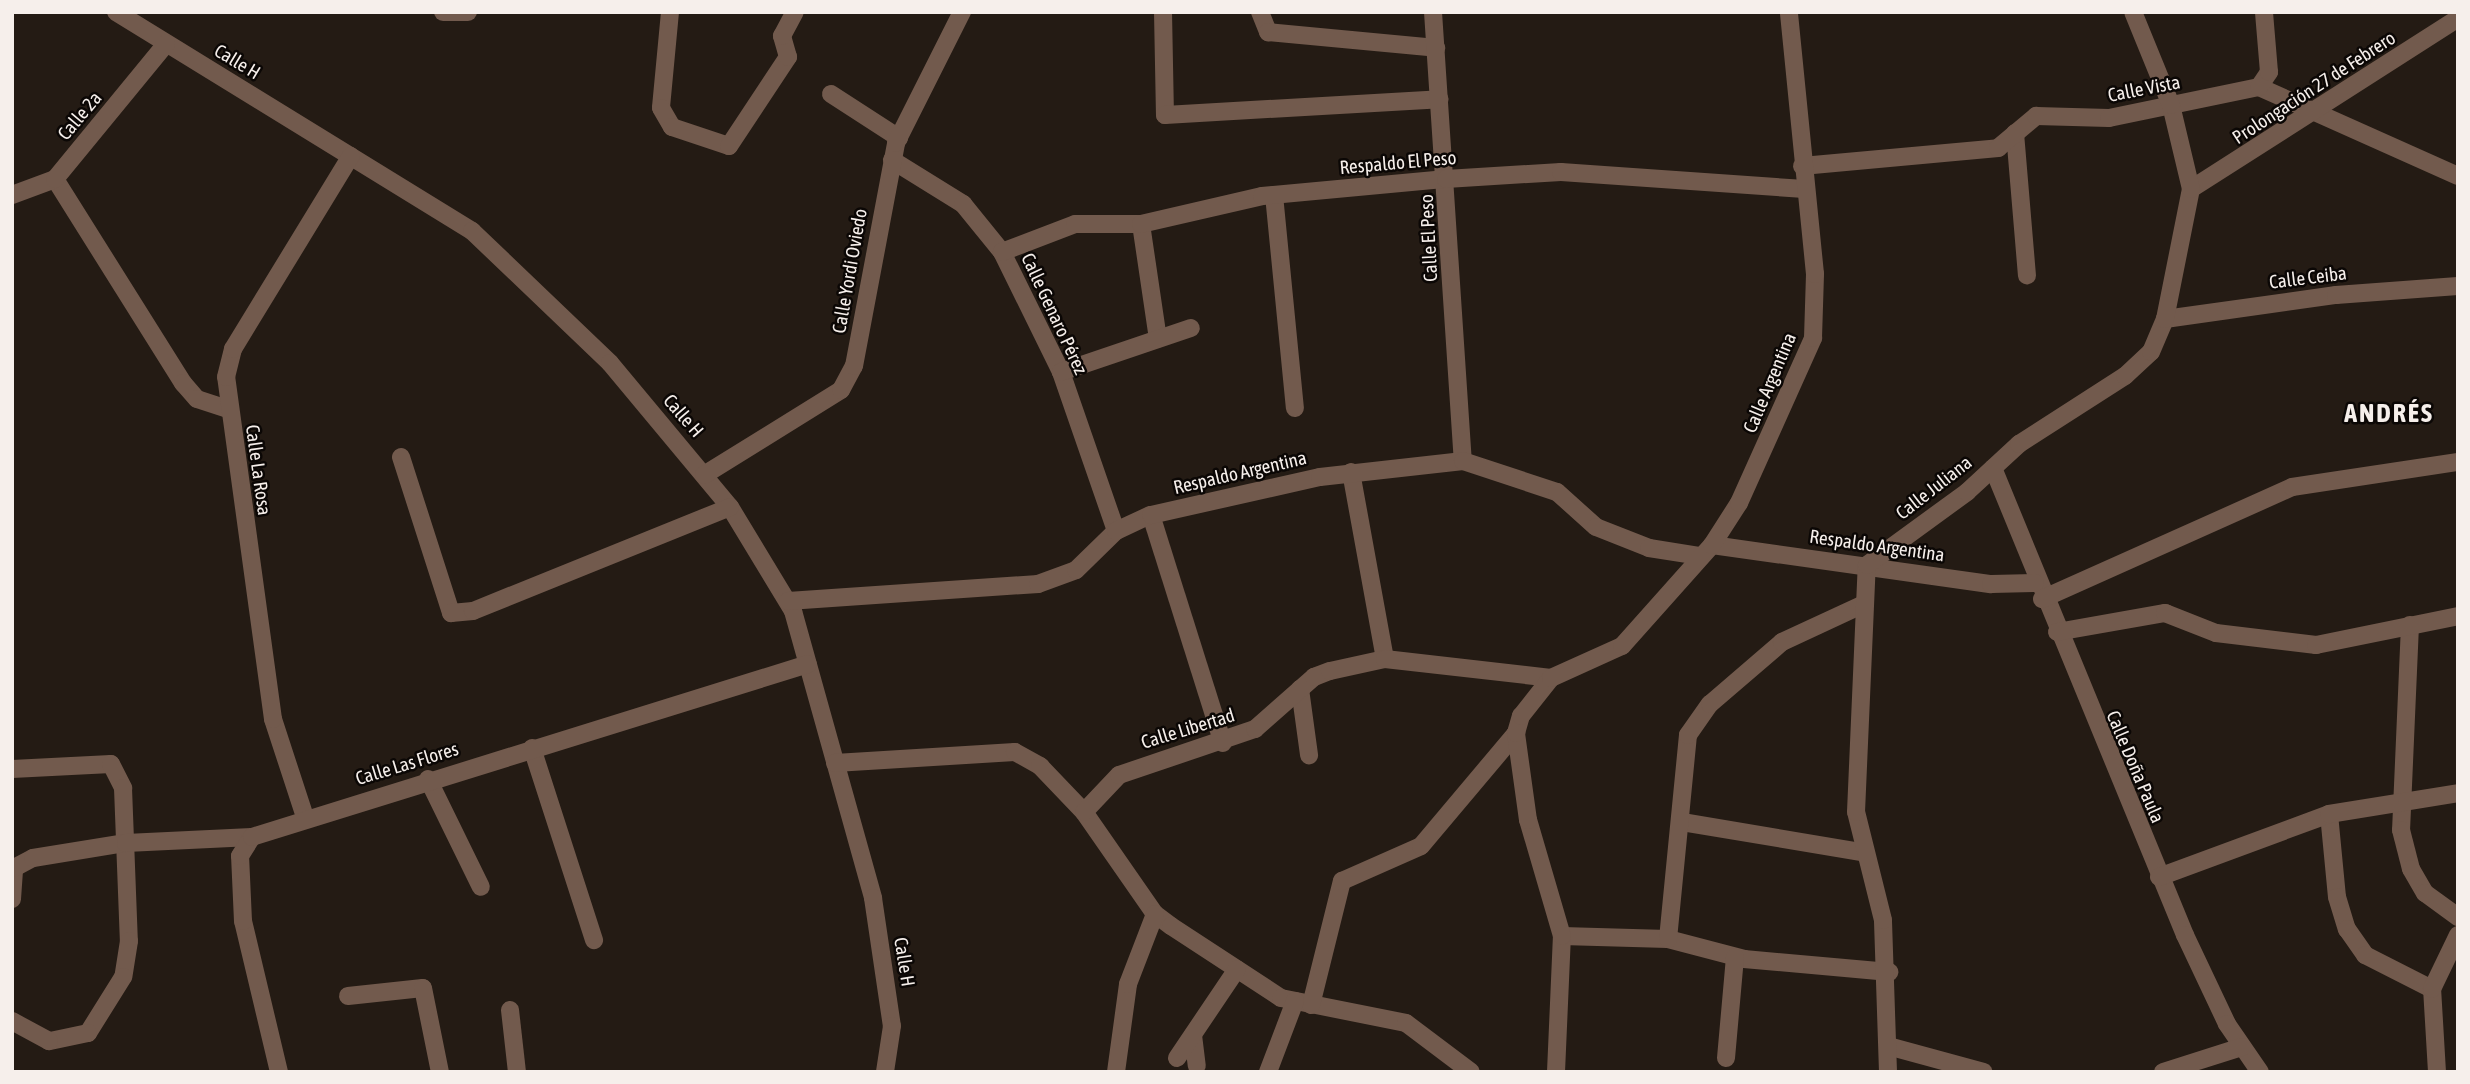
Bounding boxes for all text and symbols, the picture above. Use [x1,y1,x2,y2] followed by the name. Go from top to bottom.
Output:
[2228,27,2400,149] street label: Prolongación 27 de Febrero
[210,39,264,85] street label: Calle H
[2106,71,2182,107] street label: Calle Vista
[53,87,107,145] street label: Calle 2a
[1339,147,1457,179] street label: Respaldo El Peso
[1415,194,1443,282] street label: Calle El Peso
[828,207,872,335] street label: Calle Yordi Oviedo
[1016,250,1092,378] street label: Calle Genaro Pérez
[2268,262,2348,294] street label: Calle Ceiba
[1739,330,1801,436] street label: Calle Argentina
[658,390,708,442] street label: Calle H
[2345,398,2433,430] district label: ANDRÉS
[240,423,276,517] street label: Calle La Rosa
[1171,447,1309,499] street label: Respaldo Argentina
[1892,451,1976,525] street label: Calle Juliana
[1808,525,1946,567] street label: Respaldo Argentina
[1138,704,1238,754] street label: Calle Libertad
[2101,708,2169,826] street label: Calle Doña Paula
[353,738,461,790] street label: Calle Las Flores
[889,936,919,988] street label: Calle H

